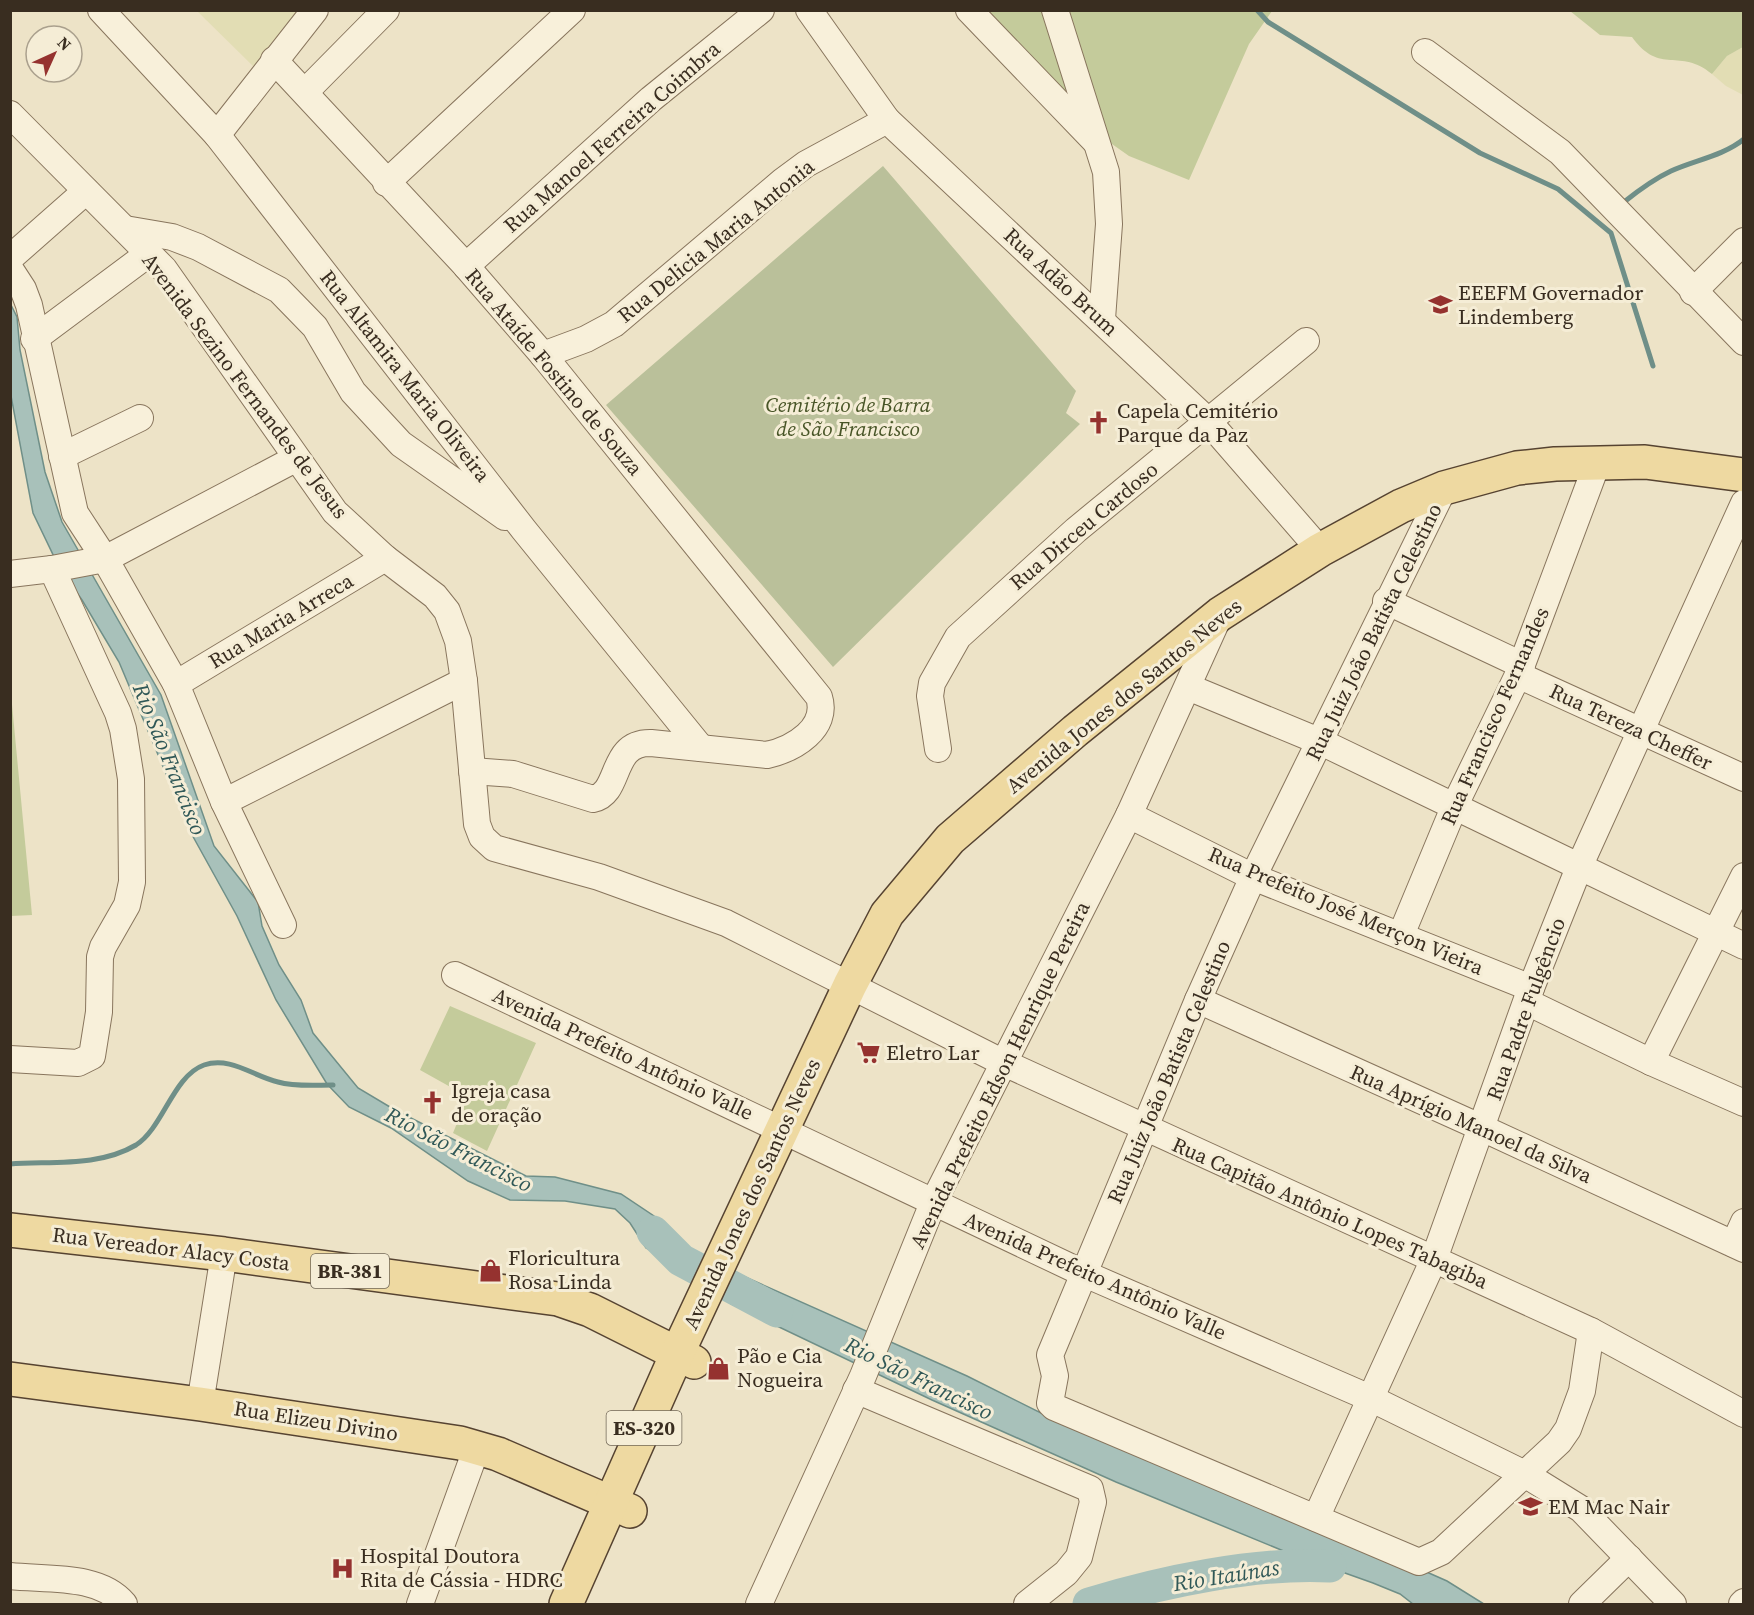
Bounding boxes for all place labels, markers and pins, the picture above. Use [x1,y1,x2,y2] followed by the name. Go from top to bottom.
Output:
[1458,278,1643,331] place label: EEEFM Governador Lindemberg
[1427,292,1453,318] school or university icon: EEEFM Governador Lindemberg
[1117,396,1278,449] place label: Capela Cemitério Parque da Paz
[1086,410,1112,436] church icon: Capela Cemitério Parque da Paz
[886,1038,980,1067] place label: Eletro Lar
[855,1040,881,1066] supermarket icon: Eletro Lar
[451,1076,551,1129] place label: Igreja casa de oração
[420,1090,446,1116] church icon: Igreja casa de oração
[508,1243,621,1296] place label: Floricultura Rosa Linda
[477,1257,503,1283] shop icon: Floricultura Rosa Linda
[737,1341,823,1394] place label: Pão e Cia Nogueira
[706,1355,732,1381] shop icon: Pão e Cia Nogueira
[1548,1492,1670,1521] place label: EM Mac Nair
[1517,1494,1543,1520] school or university icon: EM Mac Nair
[360,1541,563,1594] place label: Hospital Doutora Rita de Cássia - HDRC
[329,1555,355,1581] hospital icon: Hospital Doutora Rita de Cássia - HDRC

